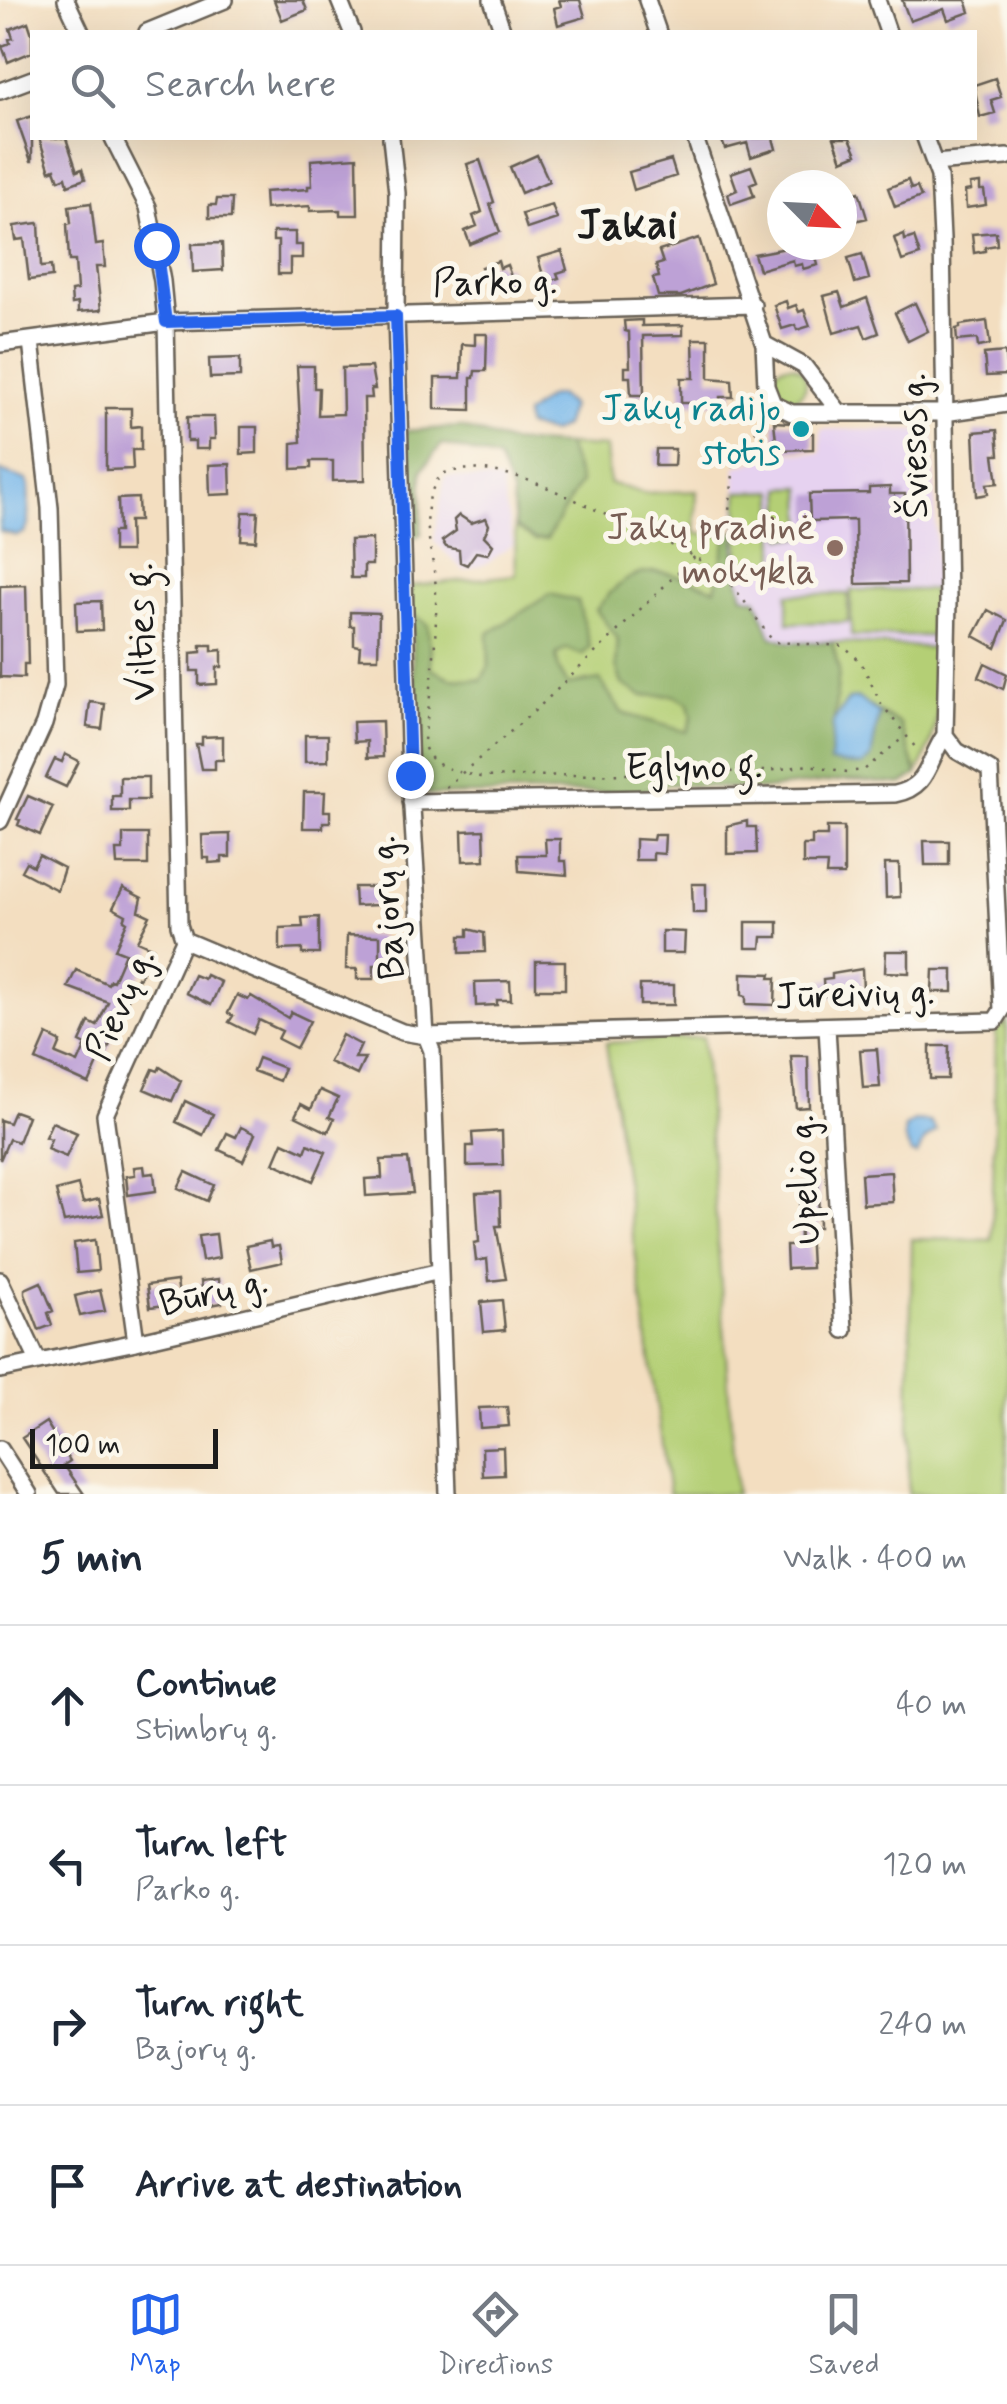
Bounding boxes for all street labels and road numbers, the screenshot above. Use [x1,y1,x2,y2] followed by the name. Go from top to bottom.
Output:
[432,258,558,309] street label: Parko g.
[890,373,941,519] street label: Šviesos g.
[117,562,172,702] street label: Vilties g.
[625,742,763,797] street label: Eglyno g.
[359,834,418,982] street label: Bajorų g.
[75,941,168,1069] street label: Pievų g.
[774,968,936,1023] street label: Jūreivių g.
[778,1114,833,1246] street label: Upelio g.
[155,1257,273,1330] street label: Būrų g.

